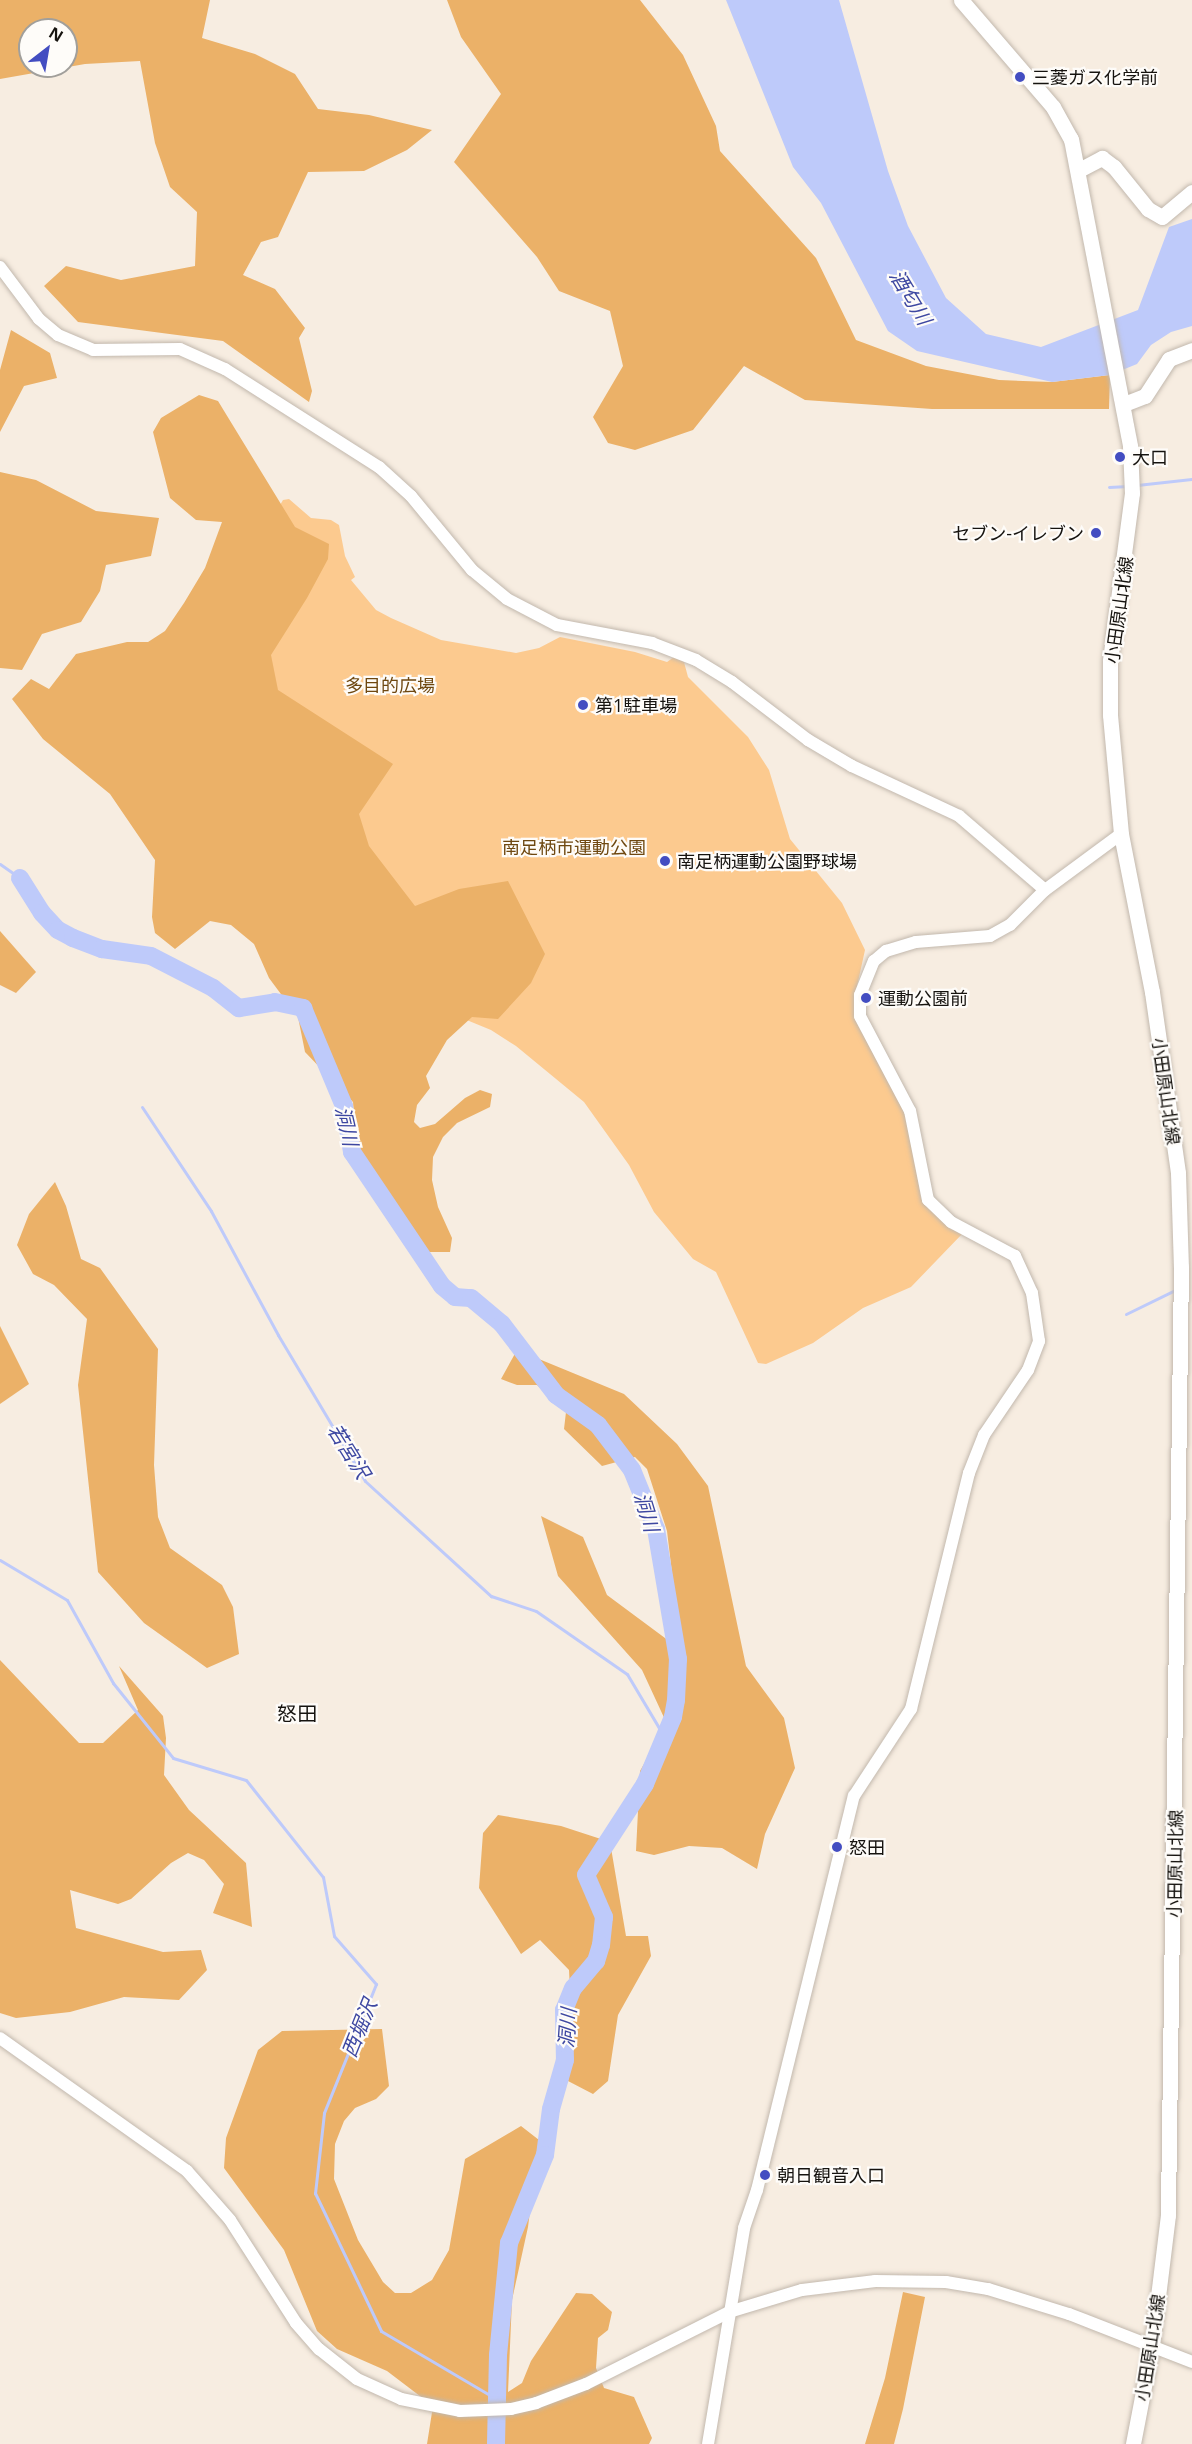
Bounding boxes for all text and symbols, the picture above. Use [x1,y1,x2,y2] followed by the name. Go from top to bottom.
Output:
[18,18,78,78] north arrow
[45,22,67,47] text: N
[1032,66,1158,88] place label: 三菱ガス化学前
[1013,70,1027,84] marker: 三菱ガス化学前
[885,265,937,329] water label: 酒匂川
[1132,446,1168,468] place label: 大口
[1113,450,1127,464] marker: 大口
[952,522,1084,544] place label: セブン-イレブン
[1089,526,1103,540] marker: セブン-イレブン
[1101,555,1137,665] street label: 小田原山北線
[345,674,435,696] park label: 多目的広場
[595,694,677,716] place label: 第1駐車場
[576,698,590,712] marker: 第1駐車場
[502,836,646,858] park label: 南足柄市運動公園
[677,850,857,872] place label: 南足柄運動公園野球場
[658,854,672,868] marker: 南足柄運動公園野球場
[878,987,968,1009] place label: 運動公園前
[859,991,873,1005] marker: 運動公園前
[1148,1036,1184,1146] street label: 小田原山北線
[331,1104,363,1148] water label: 洞川
[323,1419,375,1483] water label: 若宮沢
[630,1489,664,1535] water label: 洞川
[277,1701,317,1725] district label: 怒田
[1163,1810,1187,1918] street label: 小田原山北線
[849,1836,885,1858] place label: 怒田
[830,1840,844,1854] marker: 怒田
[337,1996,381,2060] water label: 西堀沢
[554,2007,580,2049] water label: 洞川
[777,2164,885,2186] place label: 朝日観音入口
[758,2168,772,2182] marker: 朝日観音入口
[1131,2293,1169,2403] street label: 小田原山北線

